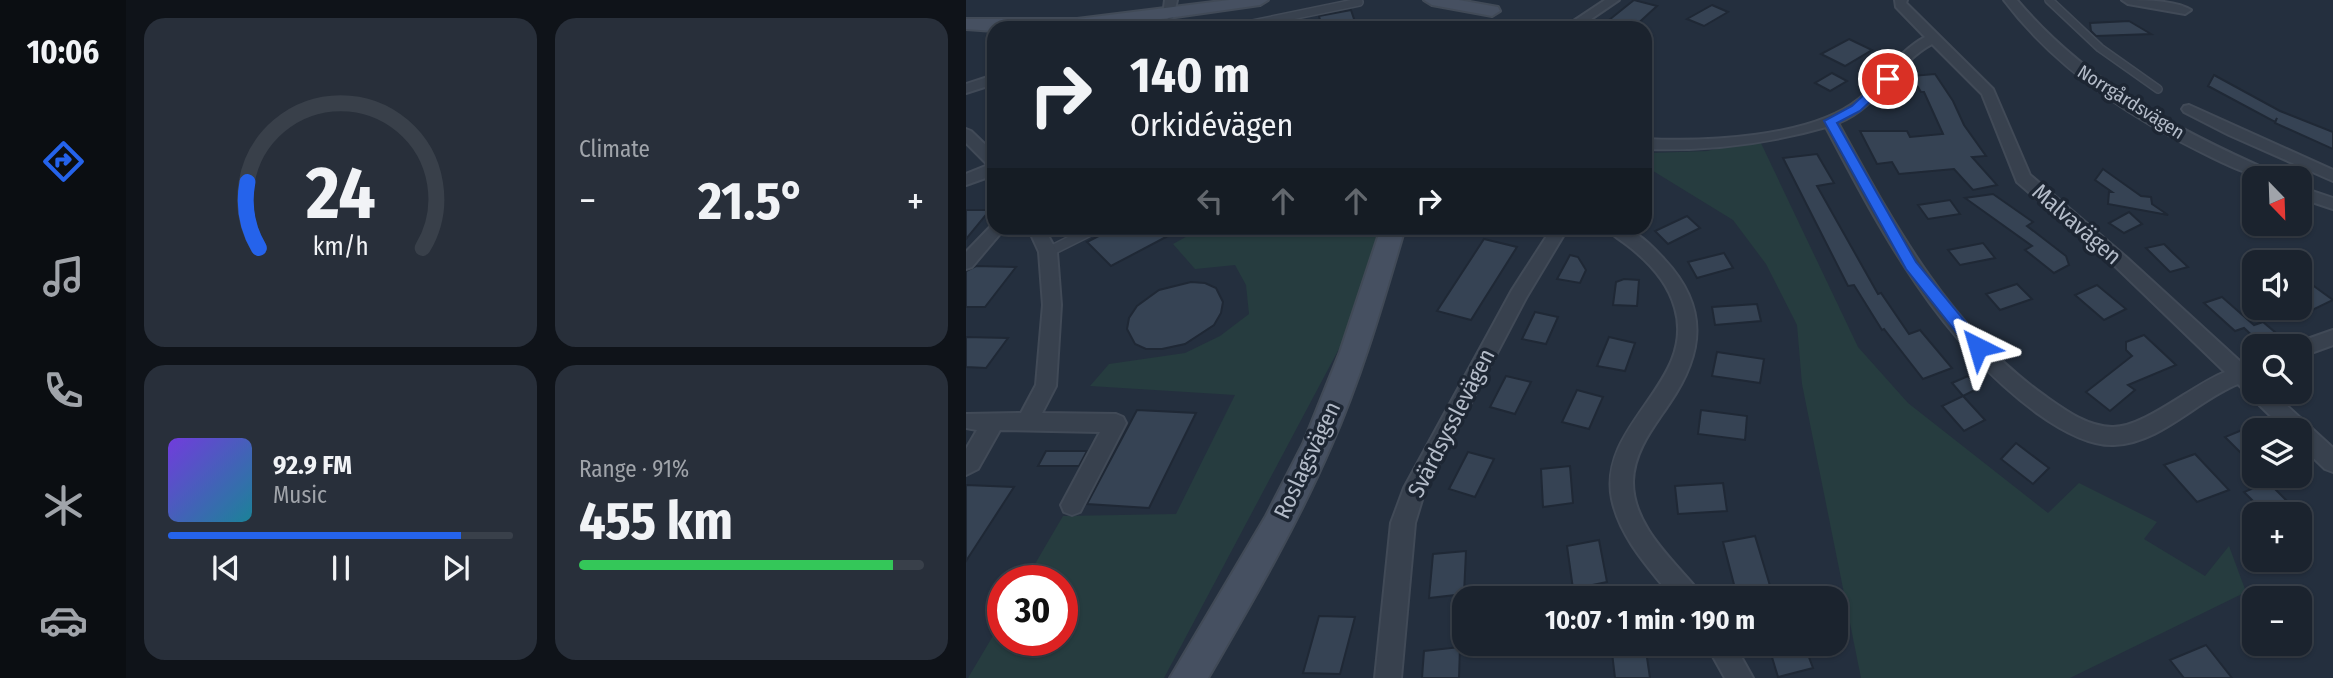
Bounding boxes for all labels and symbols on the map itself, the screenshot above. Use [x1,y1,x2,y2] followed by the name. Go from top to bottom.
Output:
[1858,49,1918,109] pin
[2073,60,2189,144] street label: Norrgårdsvägen
[2242,166,2312,236] north arrow
[2027,178,2127,270] street label: Malvavägen
[1941,310,2015,384] position arrow
[1401,344,1501,502] street label: Svärdsysslevägen
[1268,397,1346,523] street label: Roslagsvägen
[987,565,1078,656] speed limit sign: 30

